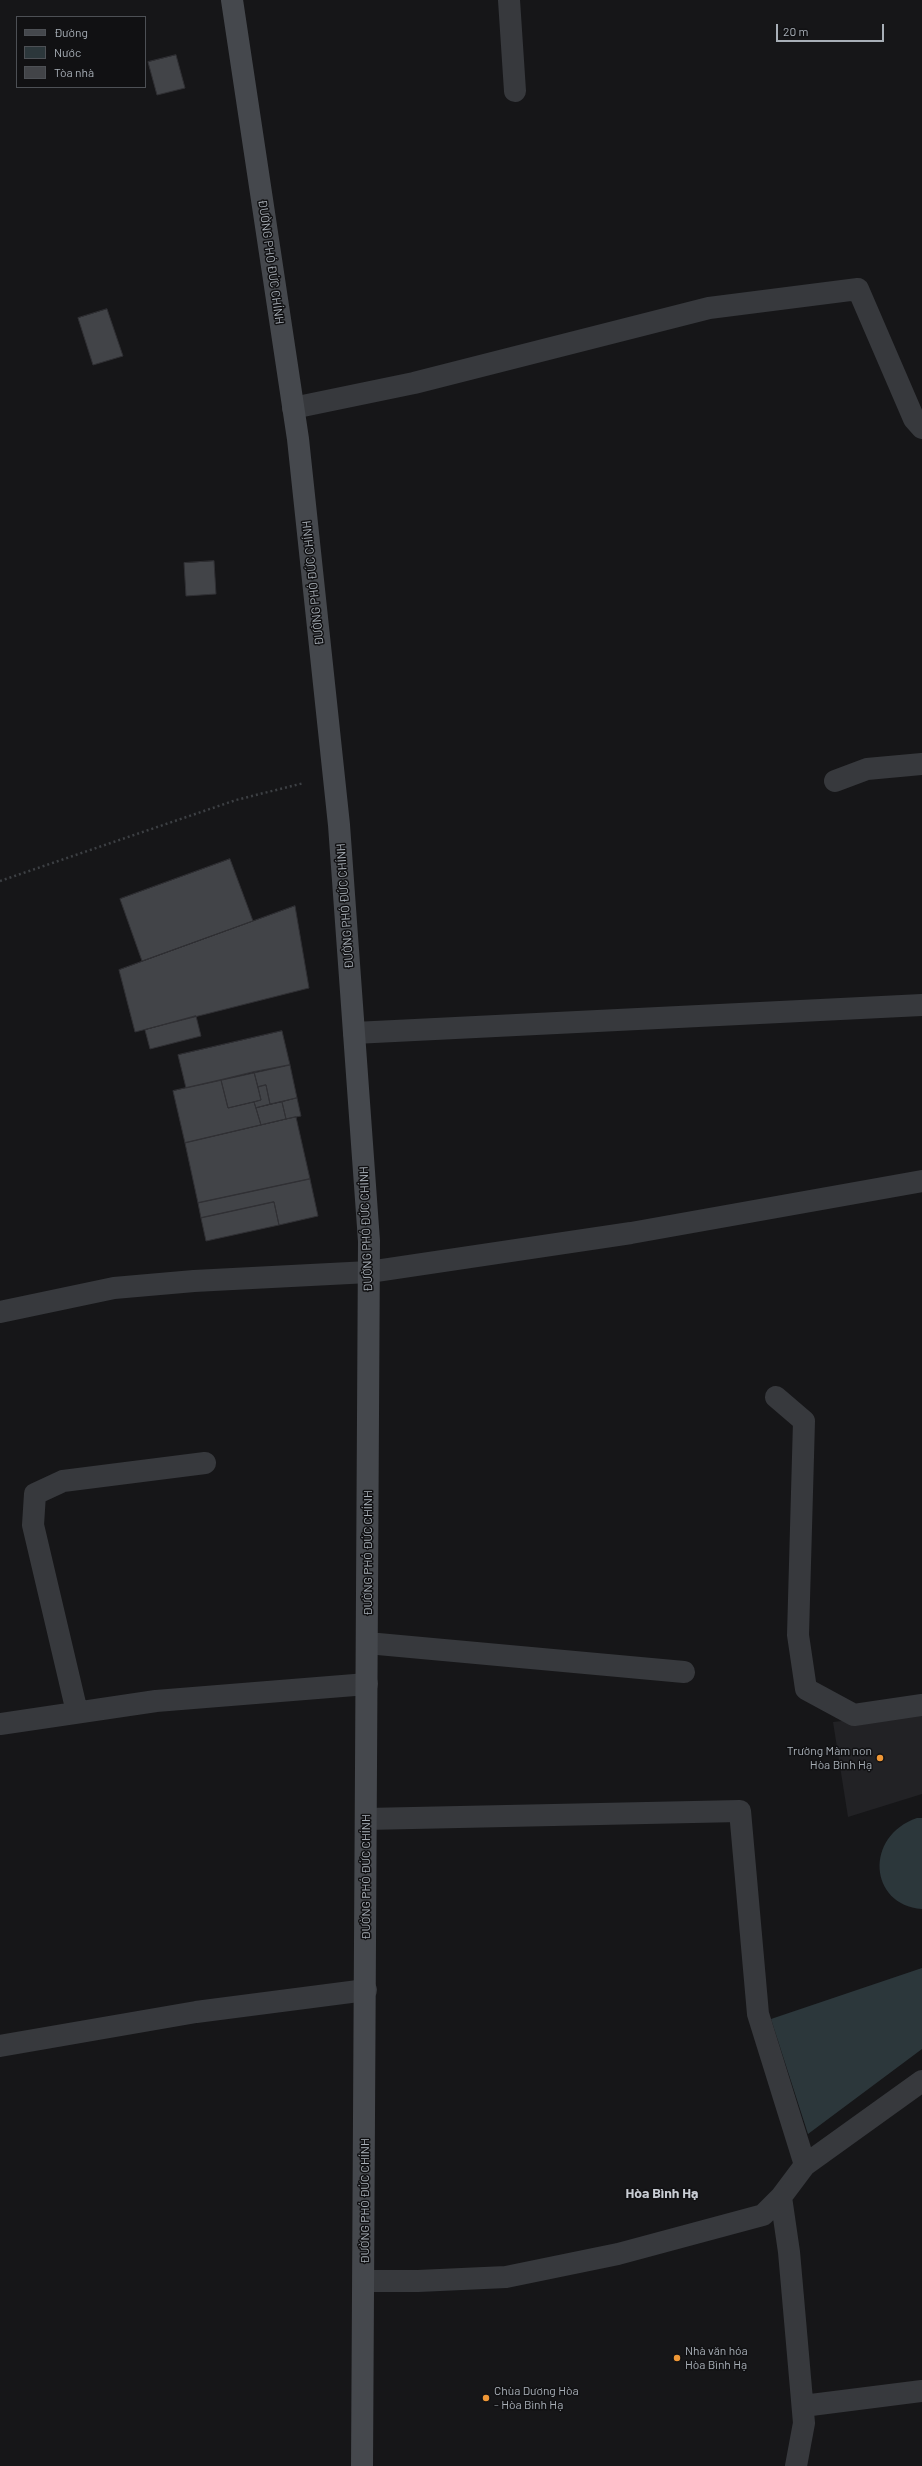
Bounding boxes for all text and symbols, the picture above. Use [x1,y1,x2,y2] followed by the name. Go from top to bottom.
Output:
[16,16,146,88] legend
[778,16,886,42] scale bar
[783,24,809,38] text: 20 m
[54,25,88,39] text: Đường
[54,45,81,59] text: Nước
[54,65,94,79] text: Tòa nhà
[255,199,287,325] street label: ĐƯỜNG PHÓ ĐỨC CHÍNH
[299,520,327,646] street label: ĐƯỜNG PHÓ ĐỨC CHÍNH
[333,843,357,969] street label: ĐƯỜNG PHÓ ĐỨC CHÍNH
[357,1166,375,1292] street label: ĐƯỜNG PHÓ ĐỨC CHÍNH
[361,1490,375,1616] street label: ĐƯỜNG PHÓ ĐỨC CHÍNH
[787,1744,872,1772] place label: Trường Màm non Hòa Bình Hạ
[875,1753,885,1763] marker: Trường Màm non Hòa Bình Hạ
[359,1814,373,1940] street label: ĐƯỜNG PHÓ ĐỨC CHÍNH
[358,2138,372,2264] street label: ĐƯỜNG PHÓ ĐỨC CHÍNH
[626,2185,698,2201] district label: Hòa Bình Hạ
[685,2344,748,2372] place label: Nhà văn hóa Hòa Bình Hạ
[672,2353,682,2363] marker: Nhà văn hóa Hòa Bình Hạ
[494,2384,579,2412] place label: Chùa Dương Hòa - Hòa Bình Hạ
[481,2393,491,2403] marker: Chùa Dương Hòa - Hòa Bình Hạ

